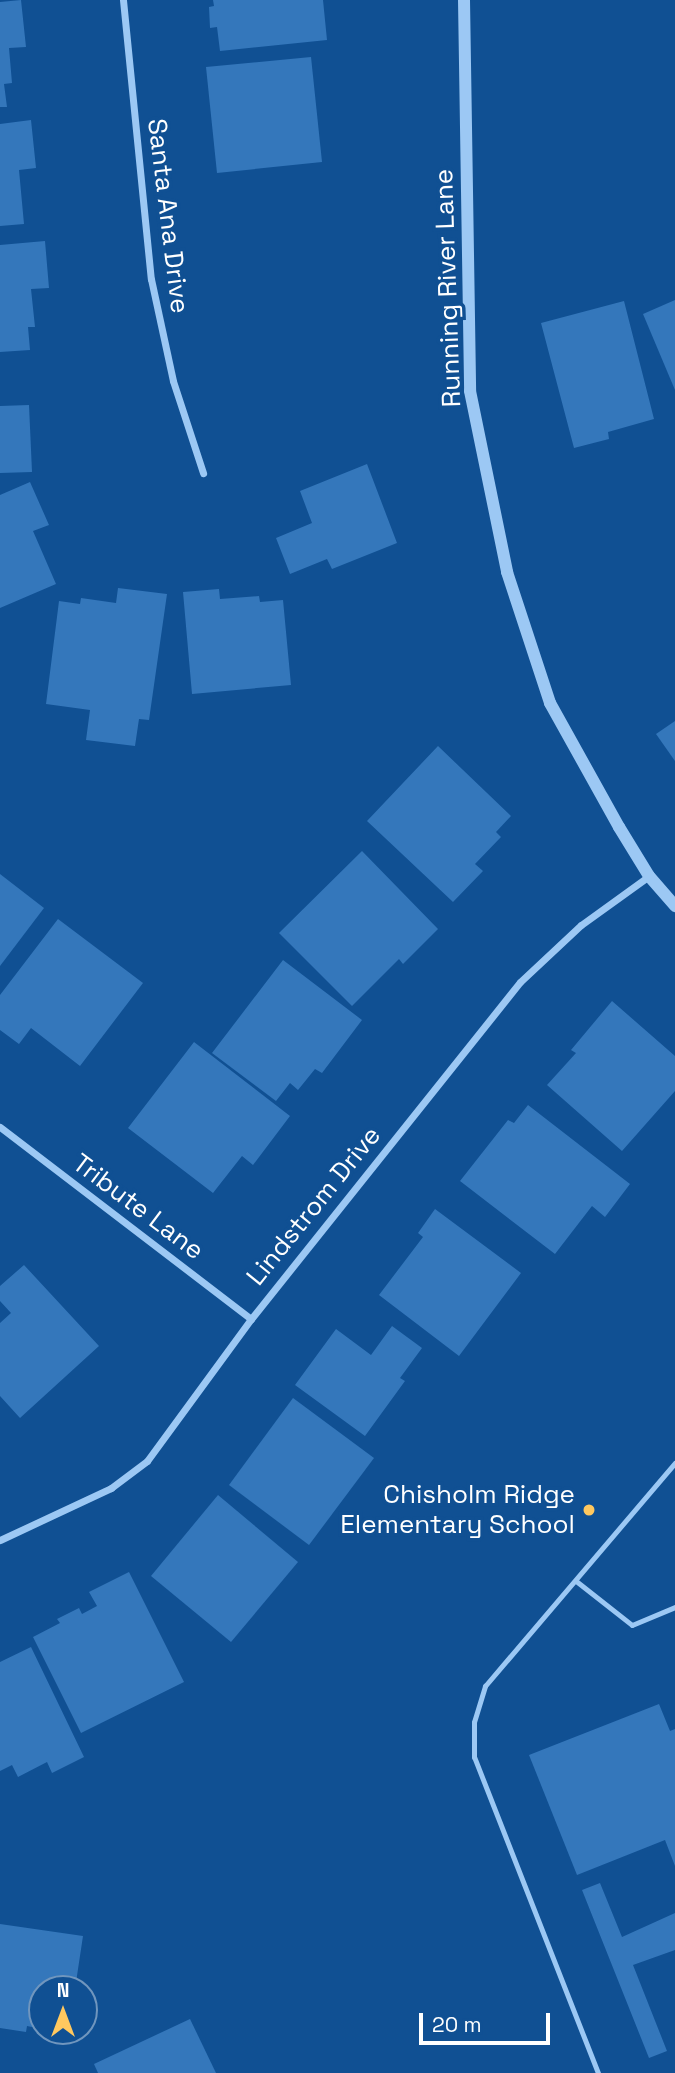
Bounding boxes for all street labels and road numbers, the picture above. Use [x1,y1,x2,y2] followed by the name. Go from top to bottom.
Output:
[141,117,195,315] street label: Santa Ana Drive
[428,168,468,408] street label: Running River Lane
[240,1120,388,1292] street label: Lindstrom Drive
[66,1148,210,1266] street label: Tribute Lane

